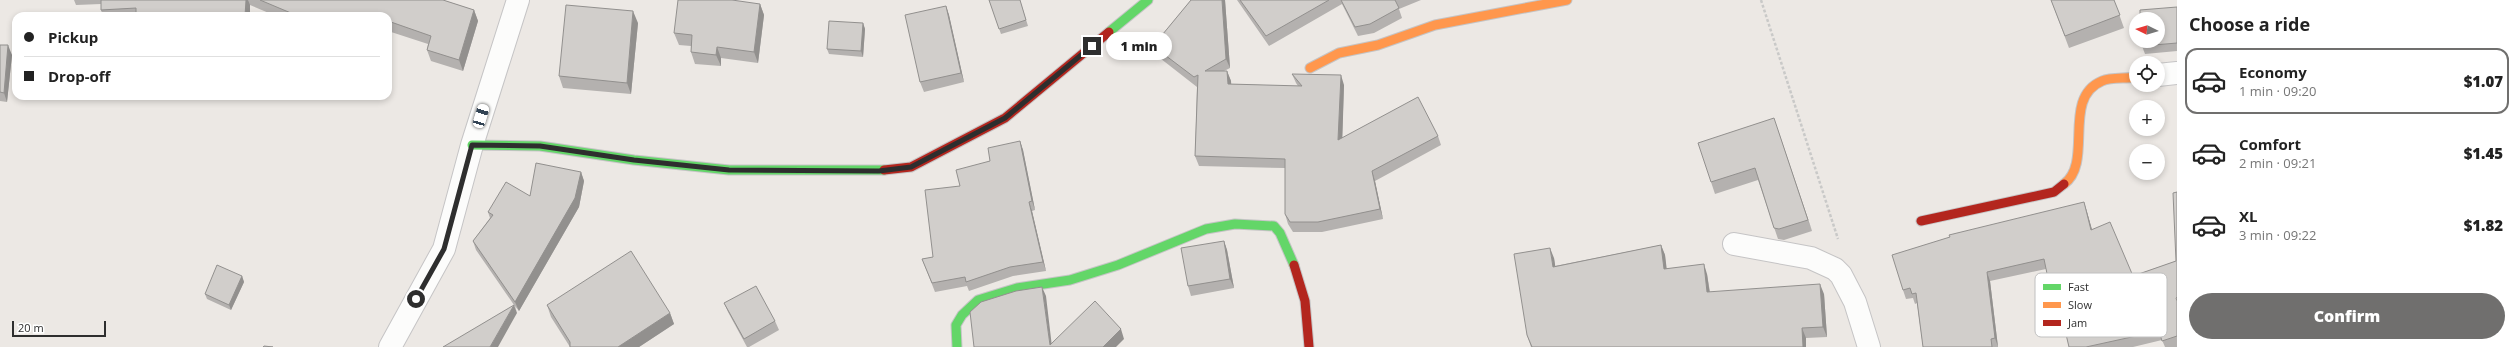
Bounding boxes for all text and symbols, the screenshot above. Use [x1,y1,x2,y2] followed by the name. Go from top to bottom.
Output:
[2129,12,2165,48] north arrow
[2129,12,2165,180] map controls
[2189,12,2310,36] text: Choose a ride
[48,27,98,47] text: Pickup
[1106,32,1172,60] callout: 1 min
[1083,37,1101,55] route end
[1121,37,1157,55] text: 1 min
[2129,56,2165,92] button: locate
[2239,62,2307,82] text: Economy
[2191,63,2227,99] icon: car
[48,66,110,86] text: Drop-off
[2464,71,2503,91] text: $1.07
[2239,82,2316,100] text: 1 min · 09:20
[2129,100,2165,136] button: +
[472,103,490,129] car
[2239,134,2301,154] text: Comfort
[2191,135,2227,171] icon: car
[2464,143,2503,163] text: $1.45
[2129,144,2165,180] button: −
[2239,154,2316,172] text: 2 min · 09:21
[2239,206,2257,226] text: XL
[2191,207,2227,243] icon: car
[2464,215,2503,235] text: $1.82
[2239,226,2316,244] text: 3 min · 09:22
[2035,273,2167,337] legend
[2068,279,2089,294] text: Fast
[407,290,425,308] route start
[2189,293,2505,339] button: Confirm
[2068,297,2092,312] text: Slow
[2067,315,2087,330] text: Jam
[12,319,106,338] scale bar
[18,320,44,335] text: 20 m

